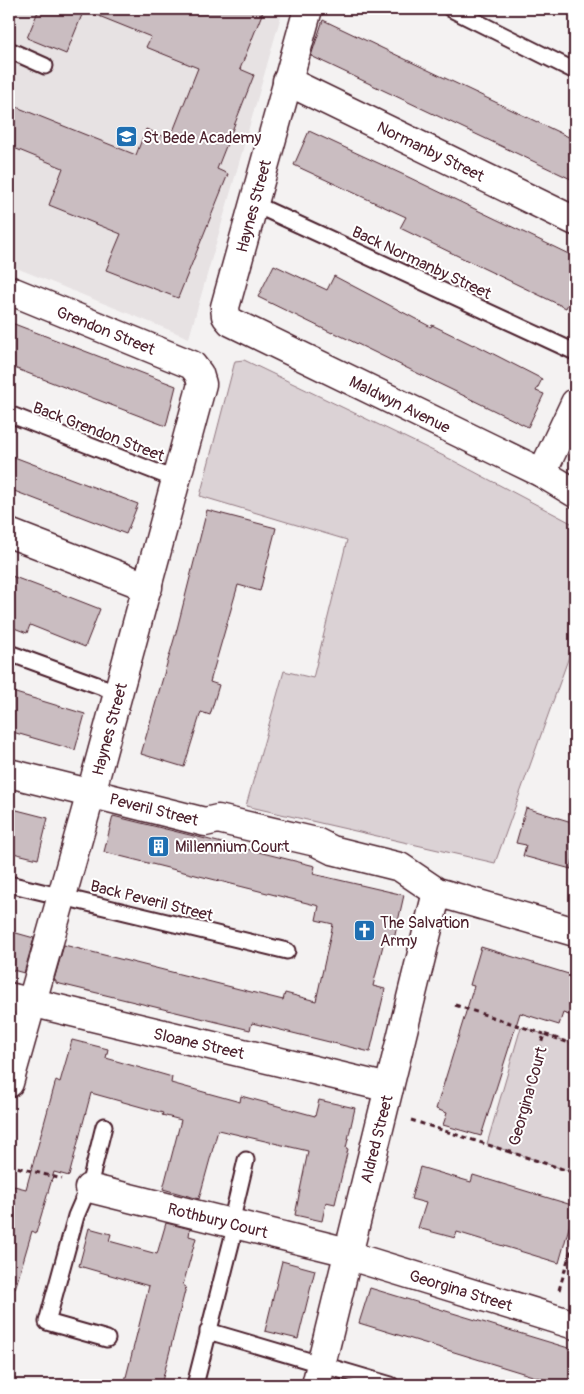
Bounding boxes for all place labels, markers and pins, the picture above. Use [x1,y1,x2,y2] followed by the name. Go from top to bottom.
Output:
[115,125,139,149] school or university icon: St Bede Academy
[143,128,261,148] place label: St Bede Academy
[147,834,171,858] building icon: Millennium Court
[175,837,290,857] place label: Millennium Court
[380,913,469,951] place label: The Salvation Army
[352,919,376,943] church icon: The Salvation Army

